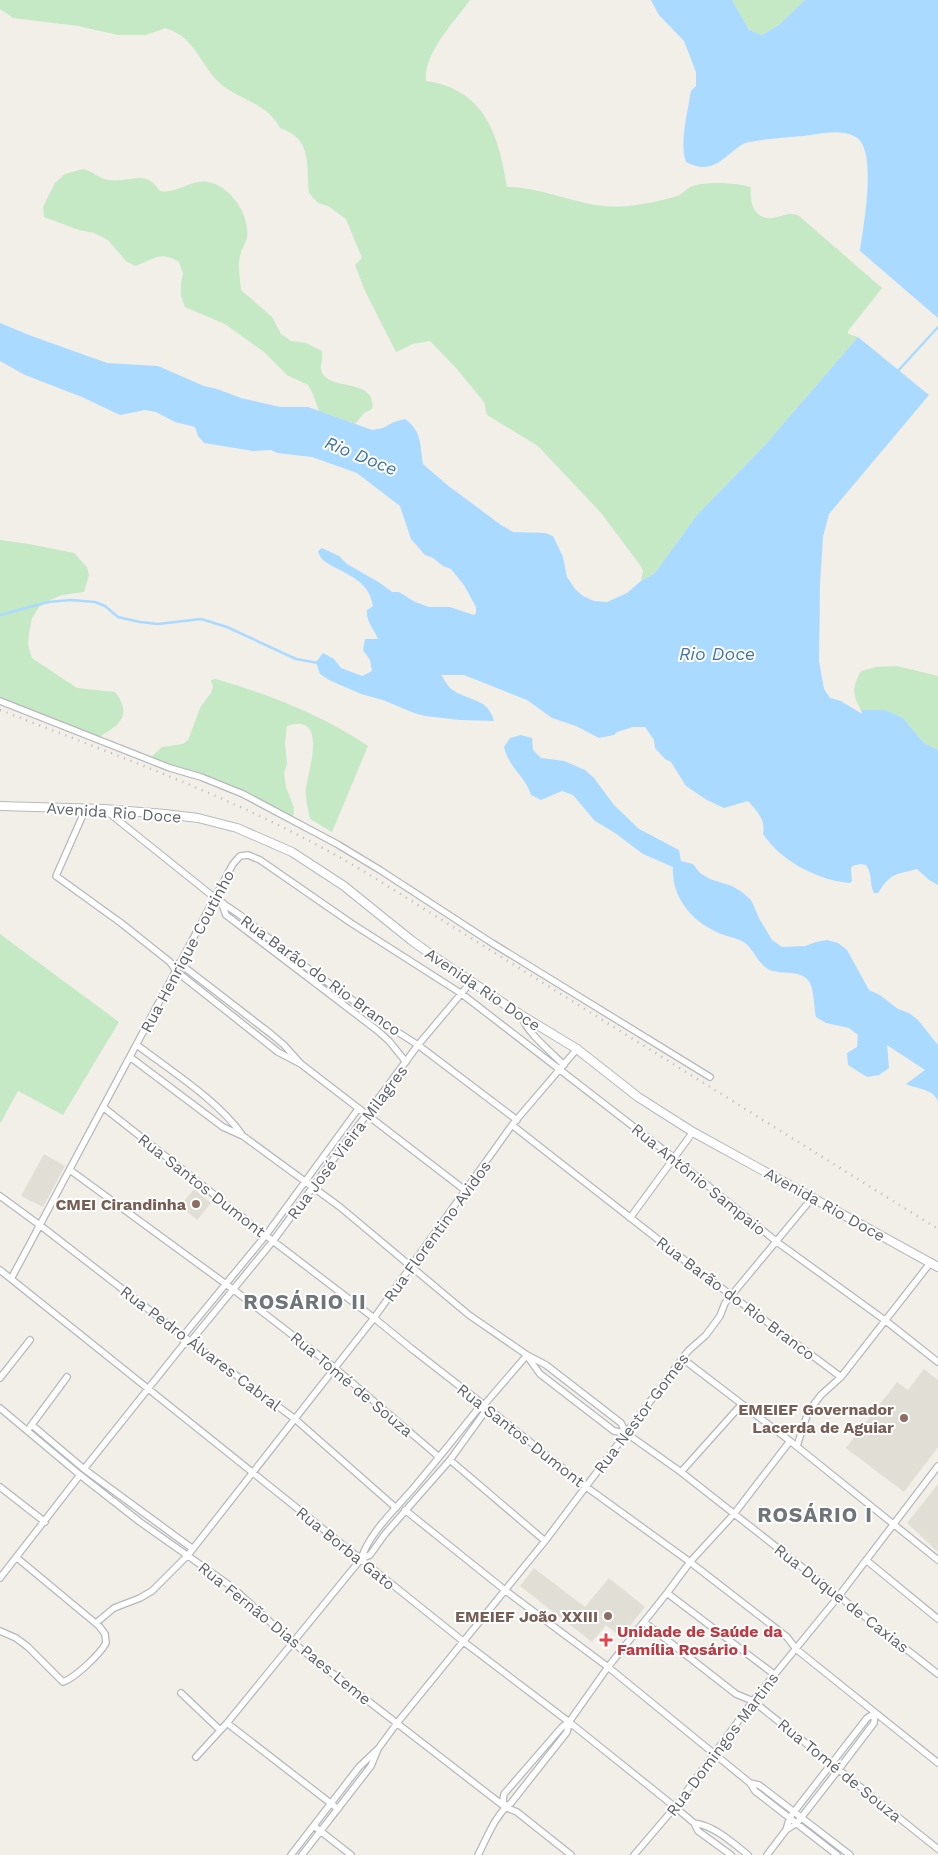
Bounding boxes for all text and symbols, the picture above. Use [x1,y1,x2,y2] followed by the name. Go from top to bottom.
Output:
[322,432,400,480] water label: Rio Doce
[679,643,755,664] water label: Rio Doce
[46,798,182,827] street label: Avenida Rio Doce
[136,867,238,1036] street label: Rua Henrique Coutinho
[237,911,405,1040] street label: Rua Barão do Rio Branco
[421,944,544,1035] street label: Avenida Rio Doce
[283,1061,412,1223] street label: Rua José Vieira Milagres
[628,1119,770,1239] street label: Rua Antônio Sampaio
[134,1130,269,1241] street label: Rua Santos Dumont
[380,1157,495,1306] street label: Rua Florentino Avidos
[761,1163,888,1246] street label: Avenida Rio Doce
[55,1195,187,1214] place label: CMEI Cirandinha
[190,1198,202,1210] marker: CMEI Cirandinha
[653,1233,819,1364] street label: Rua Barão do Rio Branco
[117,1282,285,1415] street label: Rua Pedro Álvares Cabral
[243,1289,367,1314] district label: ROSÁRIO II
[287,1328,417,1441] street label: Rua Tomé de Souza
[590,1349,693,1477] street label: Rua Nestor Gomes
[453,1380,588,1491] street label: Rua Santos Dumont
[738,1400,894,1437] place label: EMEIEF Governador Lacerda de Aguiar
[898,1412,910,1424] marker: EMEIEF Governador Lacerda de Aguiar
[757,1502,873,1527] district label: ROSÁRIO I
[292,1503,399,1594] street label: Rua Borba Gato
[771,1540,913,1657] street label: Rua Duque de Caxias
[194,1558,375,1709] street label: Rua Fernão Dias Paes Leme
[455,1607,598,1626] place label: EMEIEF João XXIII
[602,1610,614,1622] marker: EMEIEF João XXIII
[617,1622,783,1659] place label: Unidade de Saúde da Família Rosário I
[599,1633,613,1647] marker: Unidade de Saúde da Família Rosário I
[662,1669,783,1820] street label: Rua Domingos Martins
[774,1715,905,1826] street label: Rua Tomé de Souza

